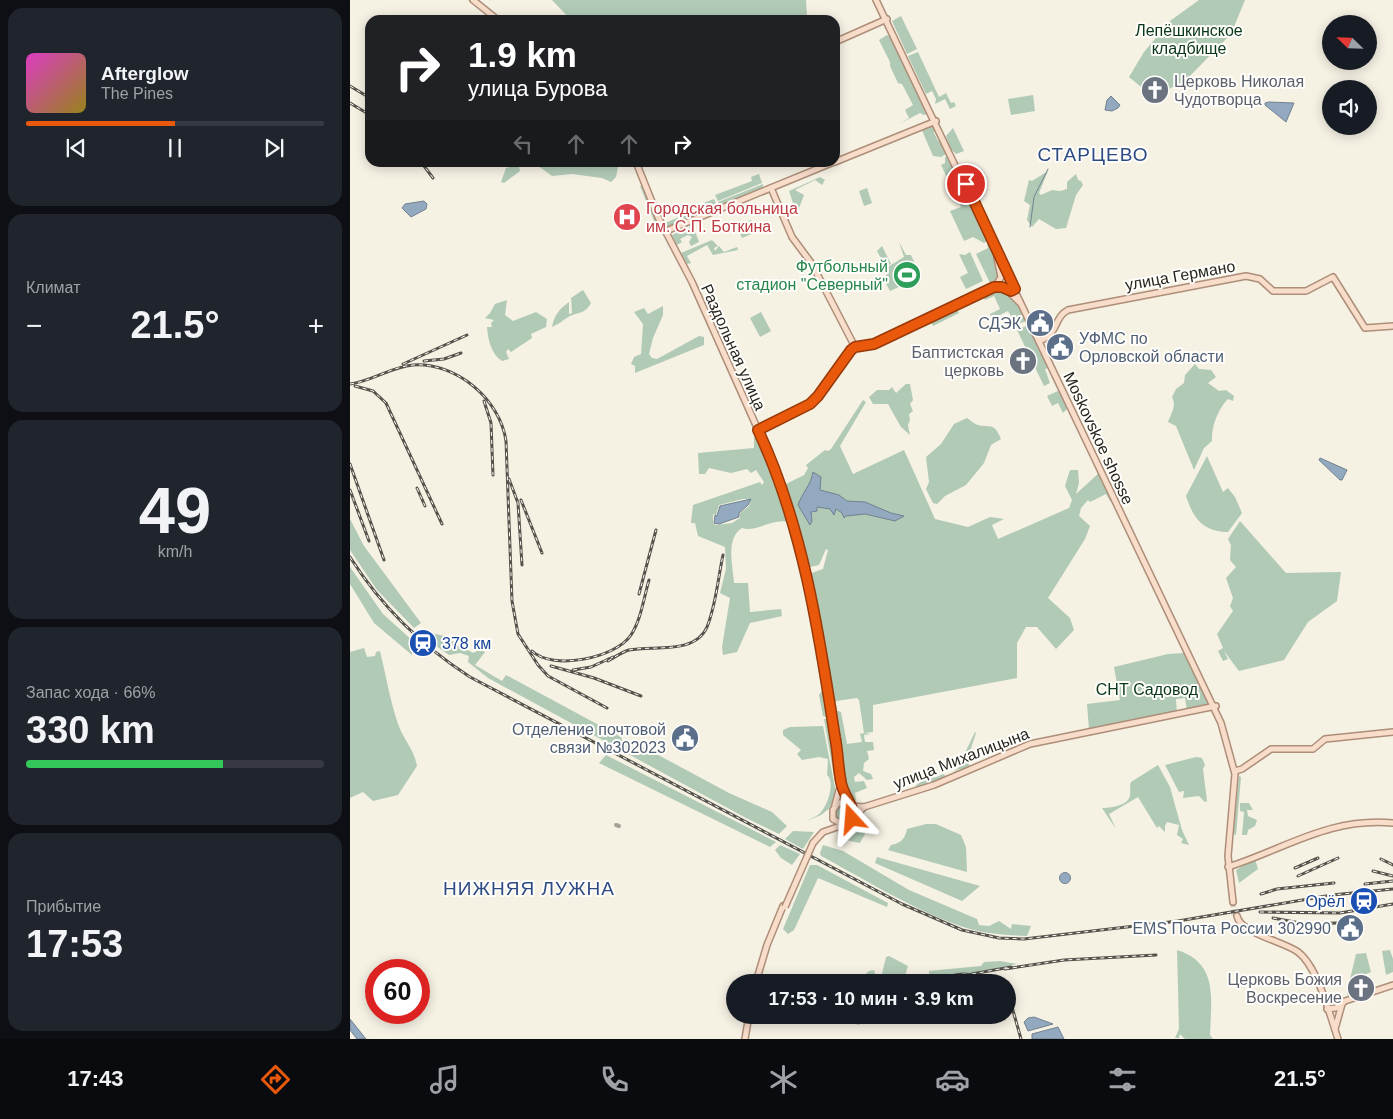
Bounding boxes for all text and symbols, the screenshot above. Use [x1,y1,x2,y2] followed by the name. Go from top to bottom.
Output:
[1322,15,1378,70] north arrow
[1322,15,1377,135] map controls
[1135,22,1243,57] park label: Лепёшкинское кладбище
[385,35,450,100] icon: right
[468,35,577,74] text: 1.9 km
[101,63,189,84] text: Afterglow
[1174,73,1304,108] place label: Церковь Николая Чудотворца
[1140,75,1170,105] church icon: Церковь Николая Чудотворца
[468,76,607,101] text: улица Бурова
[1322,80,1377,135] button: sound
[101,85,173,102] text: The Pines
[509,130,537,158] icon: left
[562,130,590,158] icon: ahead
[615,130,643,158] icon: ahead
[668,130,696,158] icon: right
[62,134,90,162] icon: previous
[161,134,189,162] icon: pause
[260,134,288,162] icon: next
[1038,144,1148,165] district label: СТАРЦЕВО
[945,163,987,205] pin
[952,170,980,198] icon: arrive
[646,200,798,235] place label: Городская больница им. С.П. Боткина
[612,202,642,232] hospital icon: Городская больница им. С.П. Боткина
[1124,257,1237,294] street label: улица Германо
[736,258,888,293] place label: Футбольный стадион "Северный"
[892,260,922,290] sports icon: Футбольный стадион "Северный"
[26,279,80,296] text: Климат
[698,282,769,413] street label: Раздольная улица
[130,304,220,346] text: 21.5°
[1025,308,1055,338] public building icon: СДЭК
[26,310,42,341] text: −
[308,310,324,341] text: +
[978,315,1022,332] place label: СДЭК
[1079,330,1224,365] place label: УФМС по Орловской области
[1045,332,1075,362] public building icon: УФМС по Орловской области
[912,344,1004,379] place label: Баптистская церковь
[1008,346,1038,376] church icon: Баптистская церковь
[1060,369,1137,507] street label: Moskovskoe shosse
[139,474,211,547] text: 49
[158,543,192,560] text: km/h
[408,628,438,658] station icon: 378 км
[442,635,491,652] place label: 378 км
[1096,681,1199,698] park label: СНТ Садовод
[26,684,155,701] text: Запас хода · 66%
[26,709,155,751] text: 330 km
[512,721,666,756] place label: Отделение почтовой связи №302023
[670,723,700,753] public building icon: Отделение почтовой связи №302023
[891,725,1032,792] street label: улица Михалицына
[825,792,877,844] position arrow
[443,878,615,899] district label: НИЖНЯЯ ЛУЖНА
[1349,886,1379,916] station icon: Орёл
[1305,893,1345,910] place label: Орёл
[26,898,101,915] text: Прибытие
[1335,913,1365,943] public building icon: EMS Почта России 302990
[1132,920,1331,937] place label: EMS Почта России 302990
[26,923,123,965] text: 17:53
[365,959,430,1024] speed limit sign: 60
[1227,971,1342,1006] place label: Церковь Божия Воскресение
[1346,973,1376,1003] church icon: Церковь Божия Воскресение
[768,988,974,1009] text: 17:53 · 10 мин · 3.9 km
[258,1062,293,1097] icon: directions
[427,1062,462,1097] icon: music
[597,1062,632,1097] icon: phone
[766,1062,801,1097] icon: climate
[935,1062,970,1097] icon: car
[1105,1062,1140,1097] icon: filters
[67,1066,123,1091] text: 17:43
[1274,1066,1326,1091] text: 21.5°

